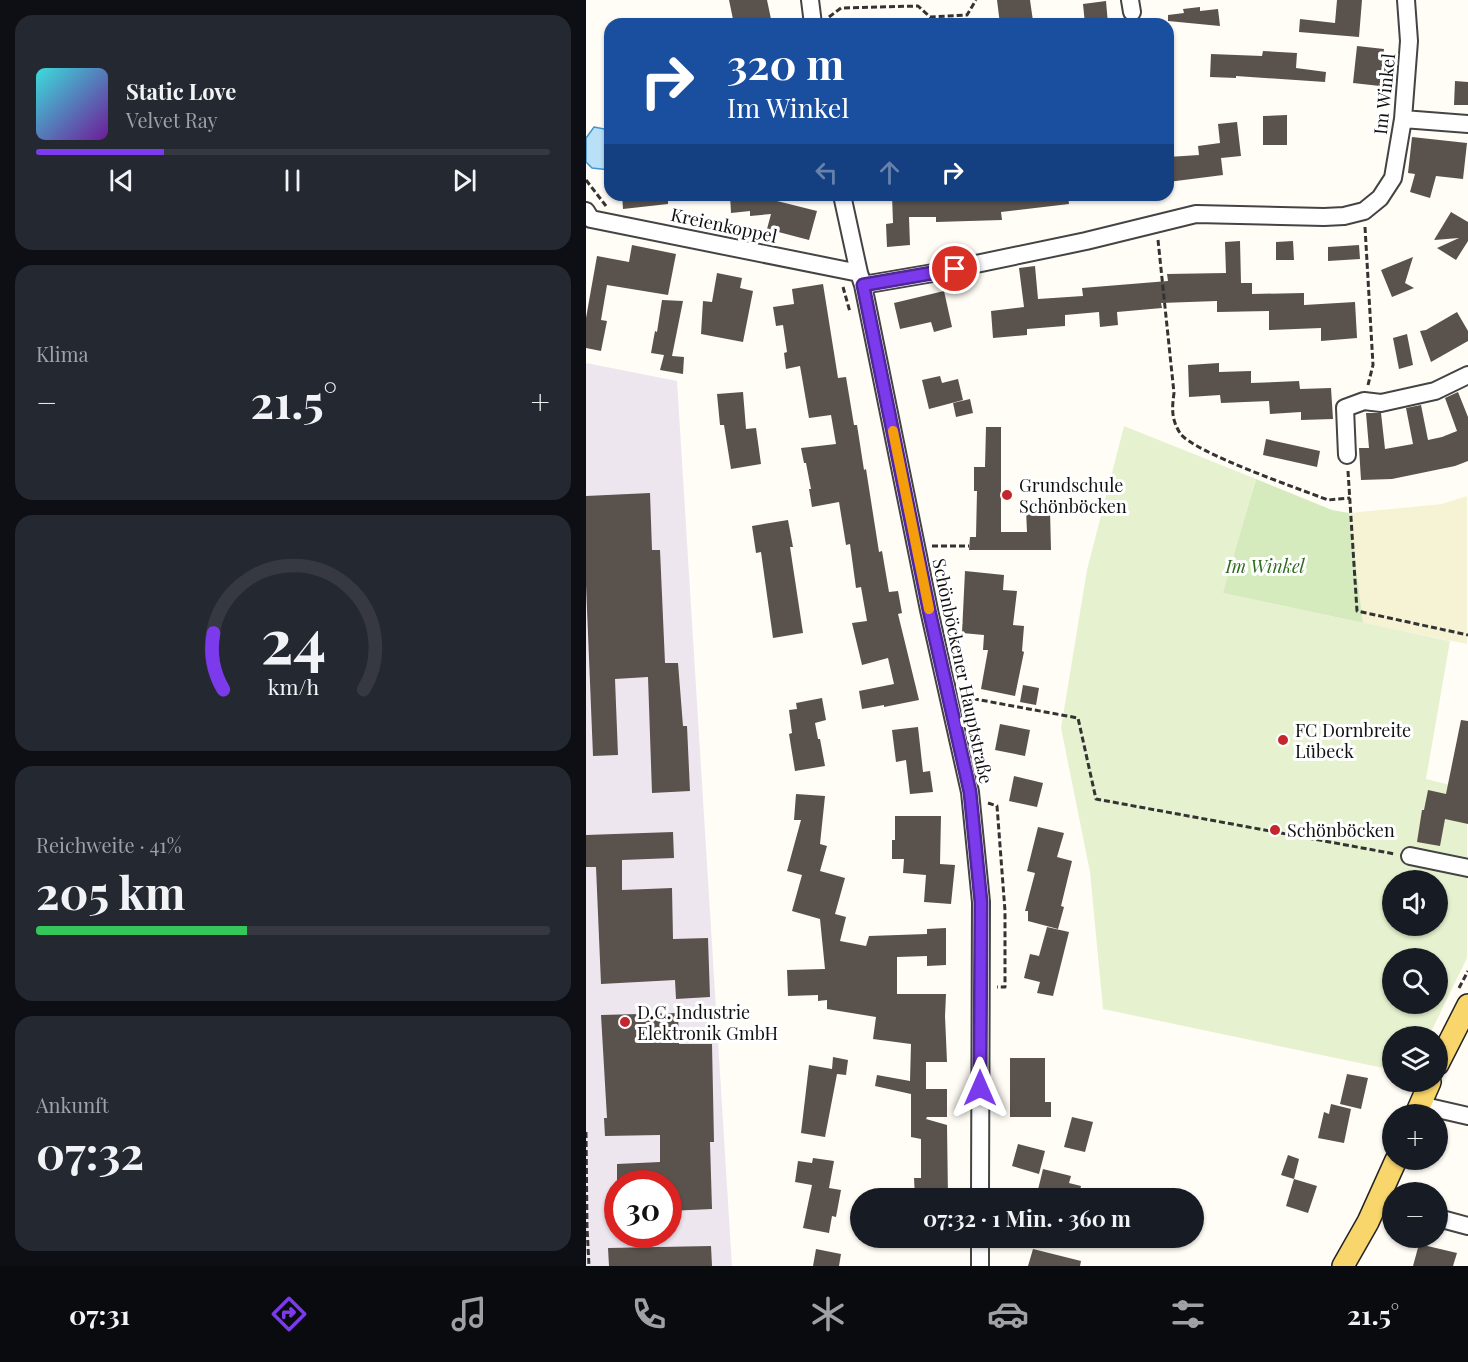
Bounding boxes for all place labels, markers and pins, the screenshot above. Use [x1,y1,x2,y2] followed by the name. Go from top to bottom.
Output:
[929,243,980,294] pin
[1019,473,1127,518] place label: Grundschule Schönböcken
[1000,488,1014,502] marker: Grundschule Schönböcken
[1295,718,1411,763] place label: FC Dornbreite Lübeck
[1276,733,1290,747] marker: FC Dornbreite Lübeck
[1287,818,1395,842] place label: Schönböcken
[1268,823,1282,837] marker: Schönböcken
[637,1000,778,1045] place label: D.C. Industrie Elektronik GmbH
[618,1015,632,1029] marker: D.C. Industrie Elektronik GmbH

